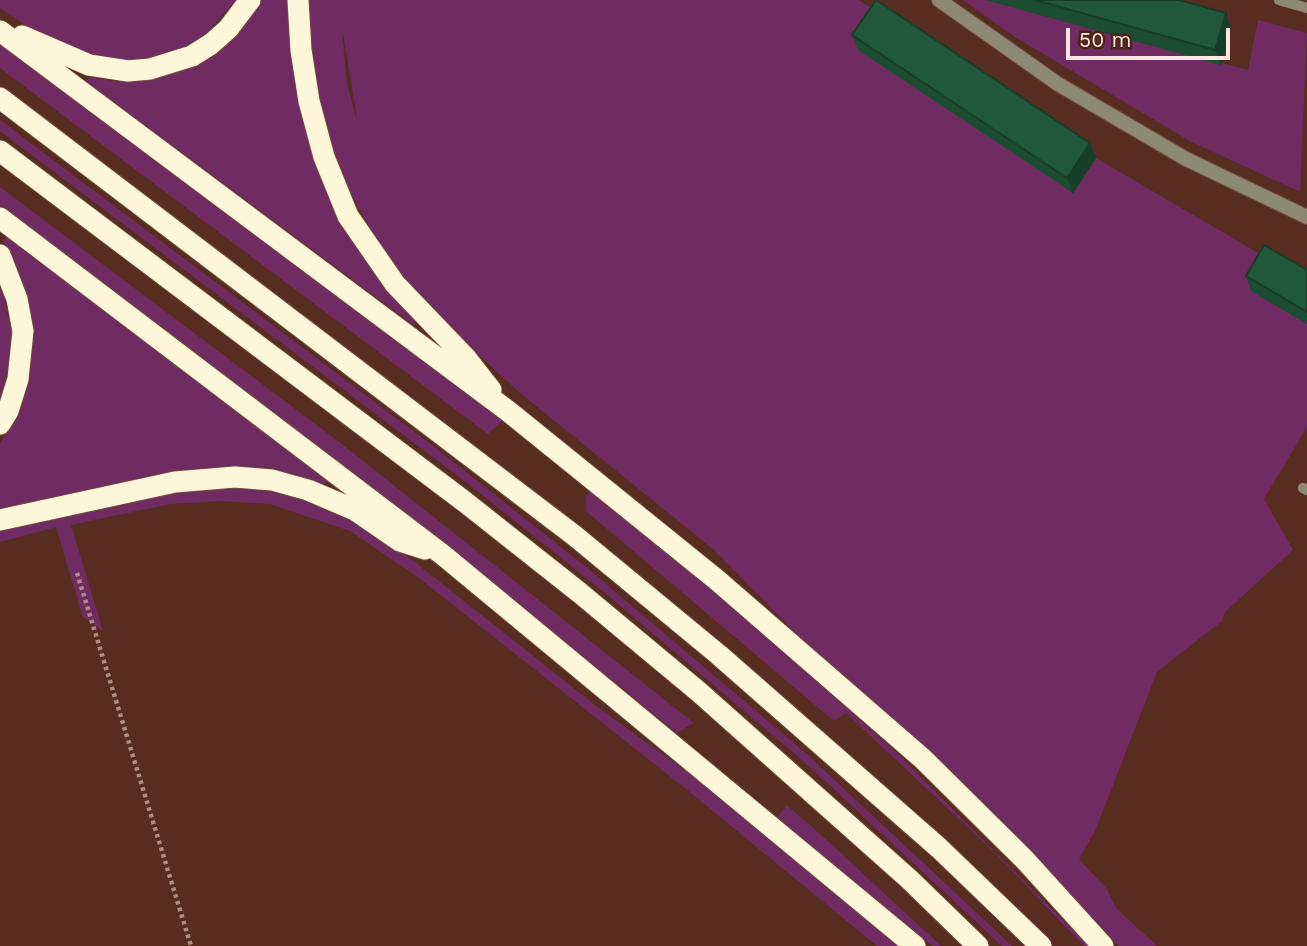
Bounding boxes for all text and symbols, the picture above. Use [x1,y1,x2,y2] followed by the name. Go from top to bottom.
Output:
[1069,14,1234,58] scale bar
[1079,27,1131,52] text: 50 m

